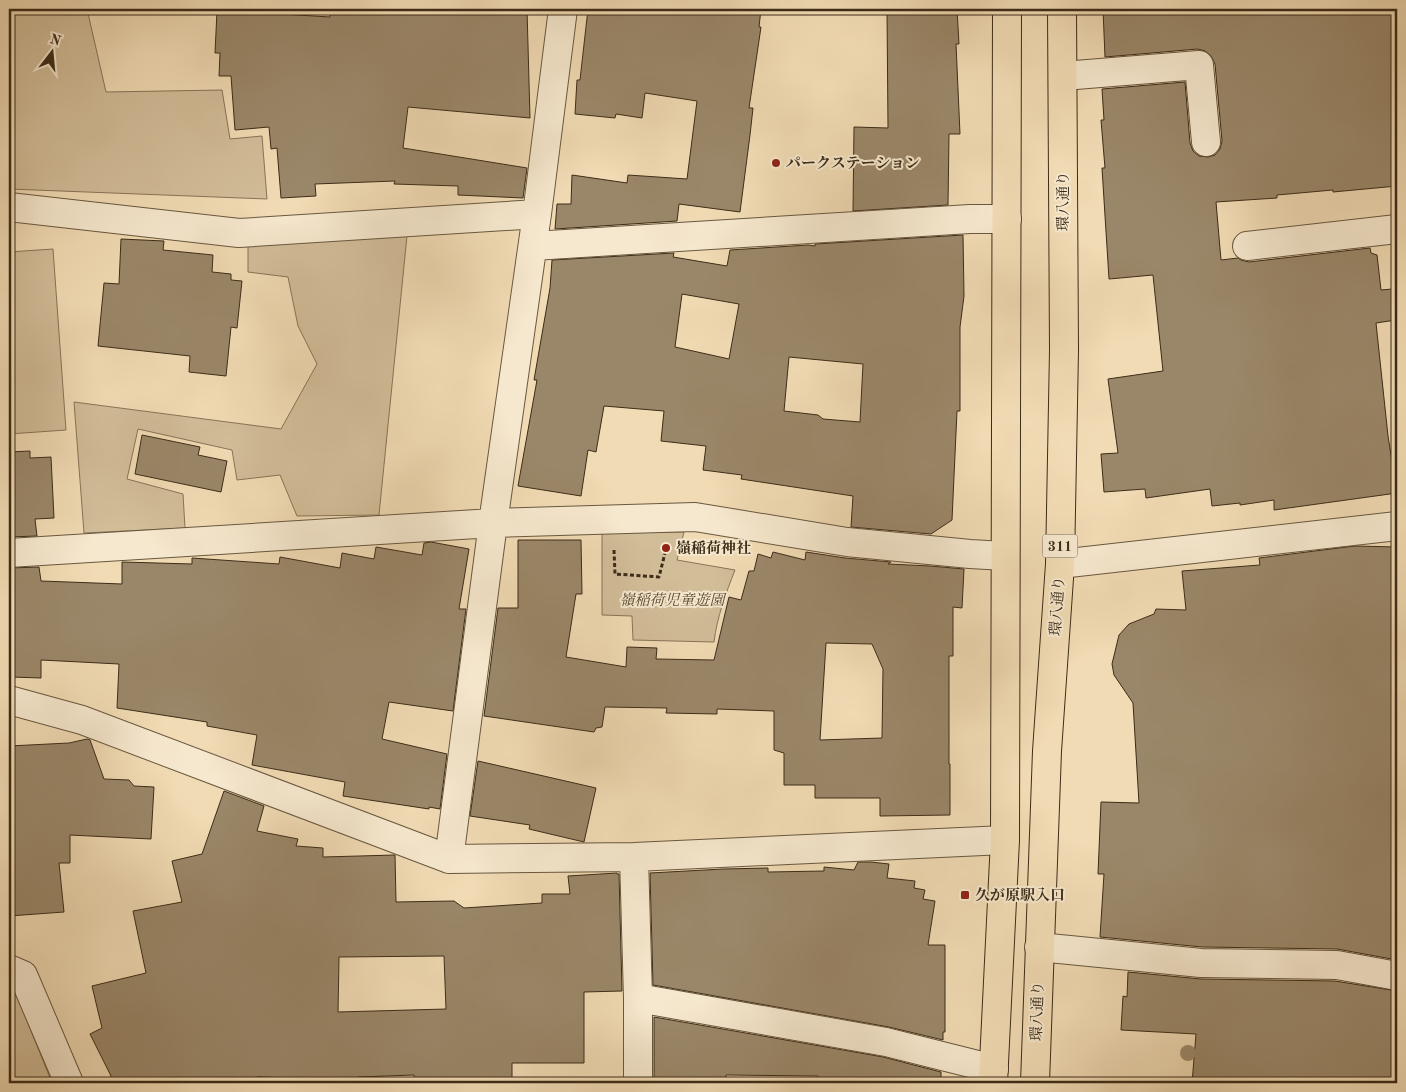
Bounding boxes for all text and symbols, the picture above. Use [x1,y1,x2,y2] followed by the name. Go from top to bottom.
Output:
[28,28,78,78] north arrow
[48,32,63,49] text: N
[786,156,920,172] place label: パークステーション
[770,157,782,169] marker: パークステーション
[1055,171,1072,231] street label: 環八通り
[1042,534,1078,558] road number: 311
[676,540,751,557] place label: 嶺稲荷神社
[660,542,672,554] marker: 嶺稲荷神社
[1047,576,1068,637] street label: 環八通り
[619,592,727,609] park label: 嶺稲荷児童遊園
[975,887,1065,904] place label: 久が原駅入口
[959,889,971,901] marker: 久が原駅入口
[1028,981,1047,1041] street label: 環八通り

